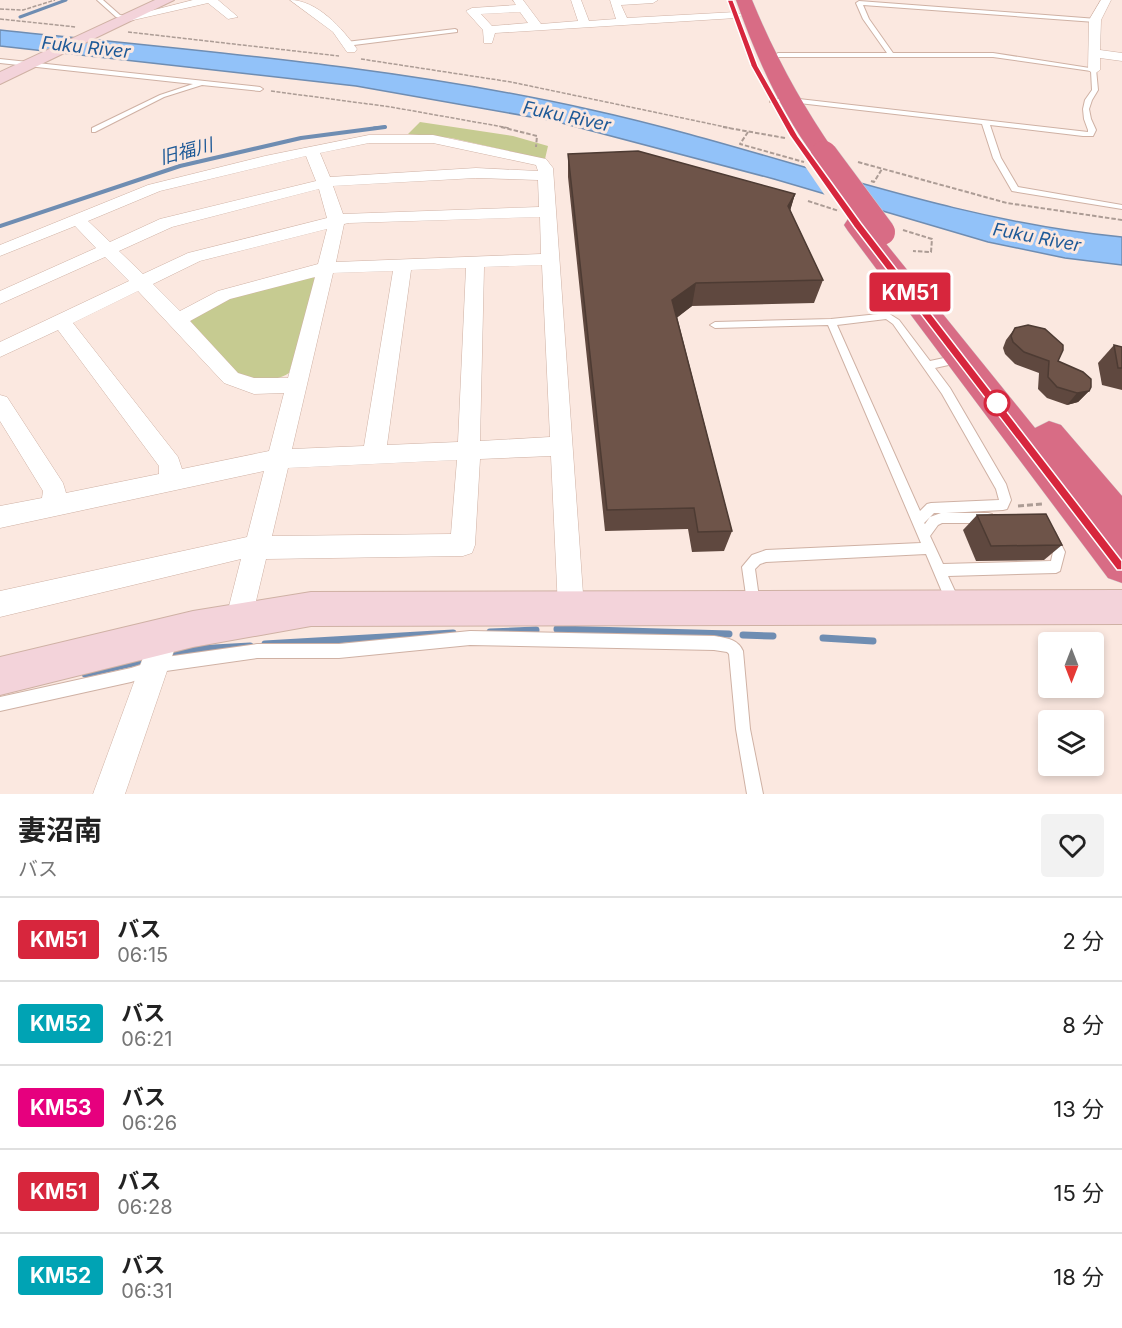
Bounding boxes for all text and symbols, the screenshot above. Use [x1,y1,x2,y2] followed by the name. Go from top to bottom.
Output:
[41,32,133,62] water label: Fuku River
[521,96,614,136] water label: Fuku River
[157,133,217,168] water label: 旧福川
[991,218,1084,256] water label: Fuku River
[868,272,952,312] line badge: KM51
[881,280,939,305] text: KM51
[984,390,1010,416] unlabelled marker
[1038,632,1104,698] north arrow
[1038,632,1104,776] map controls
[1038,710,1104,776] button: layers
[18,813,102,847] text: 妻沼南
[1041,814,1104,877] button: heart
[18,857,58,881] text: バス
[117,916,161,942] text: バス
[30,927,87,952] text: KM51
[1062,928,1104,954] text: 2 分
[117,943,168,967] text: 06:15
[121,1000,165,1026] text: バス
[30,1011,91,1036] text: KM52
[1062,1012,1104,1038] text: 8 分
[121,1027,172,1051] text: 06:21
[122,1084,166,1110] text: バス
[30,1095,92,1120] text: KM53
[1053,1096,1104,1122] text: 13 分
[122,1111,177,1135] text: 06:26
[117,1168,161,1194] text: バス
[30,1179,87,1204] text: KM51
[1053,1180,1104,1206] text: 15 分
[117,1195,173,1219] text: 06:28
[121,1252,165,1278] text: バス
[30,1263,91,1288] text: KM52
[1053,1264,1104,1290] text: 18 分
[121,1279,173,1303] text: 06:31

